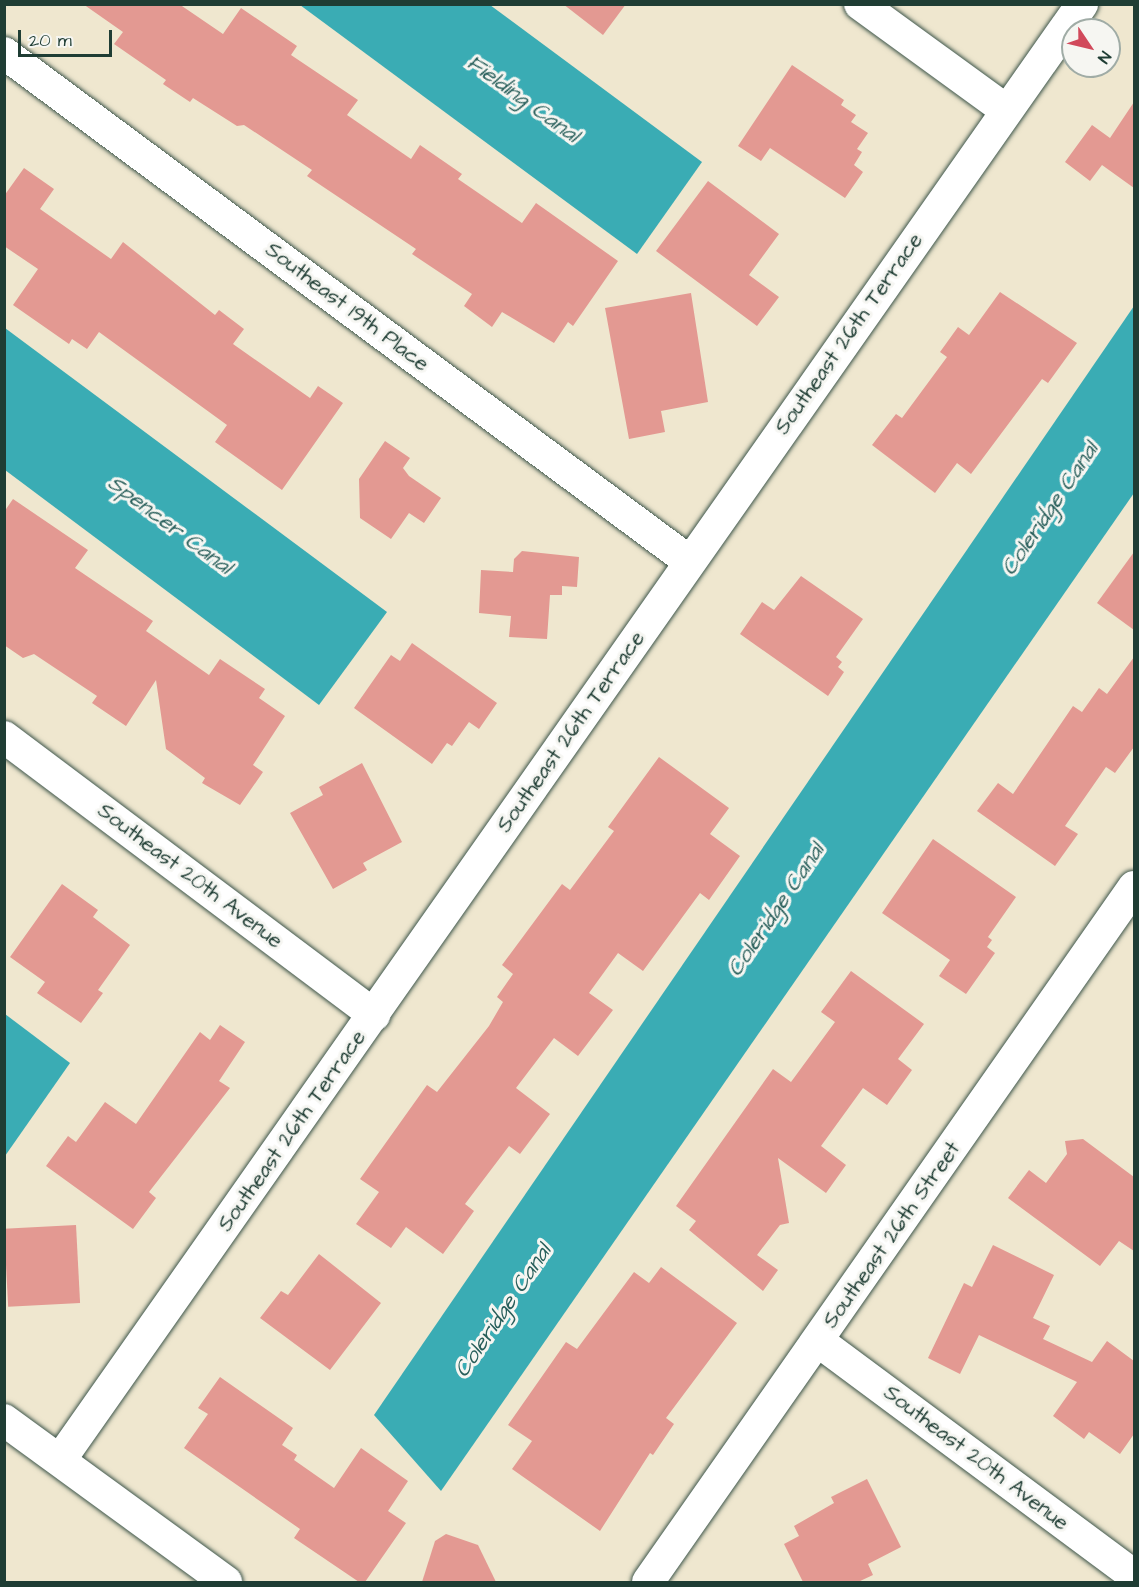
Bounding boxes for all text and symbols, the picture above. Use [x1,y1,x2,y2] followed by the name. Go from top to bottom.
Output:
[21,18,116,56] scale bar
[1061,18,1121,78] north arrow
[29,28,72,53] text: 20 m
[1092,47,1116,68] text: N
[462,49,584,149] water label: Fielding Canal
[770,229,928,439] street label: Southeast 26th Terrace
[260,237,434,377] street label: Southeast 19th Place
[996,438,1104,580] water label: Coleridge Canal
[103,470,237,580] water label: Spencer Canal
[492,627,650,837] street label: Southeast 26th Terrace
[93,798,287,954] street label: Southeast 20th Avenue
[722,839,830,981] water label: Coleridge Canal
[213,1026,371,1236] street label: Southeast 26th Terrace
[818,1137,966,1333] street label: Southeast 26th Street
[449,1240,557,1382] water label: Coleridge Canal
[879,1380,1073,1536] street label: Southeast 20th Avenue

